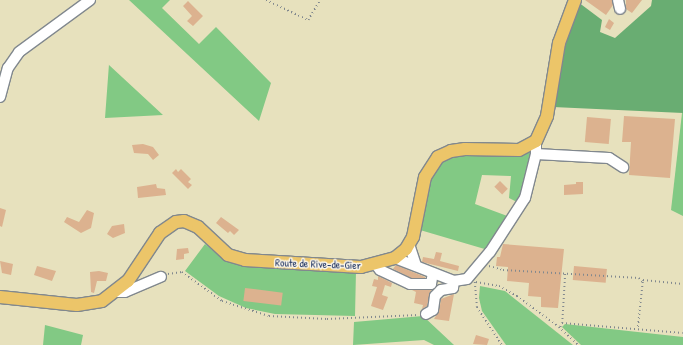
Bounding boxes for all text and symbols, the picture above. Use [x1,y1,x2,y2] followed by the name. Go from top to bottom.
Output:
[275,256,361,272] street label: Route de Rive-de-Gier

